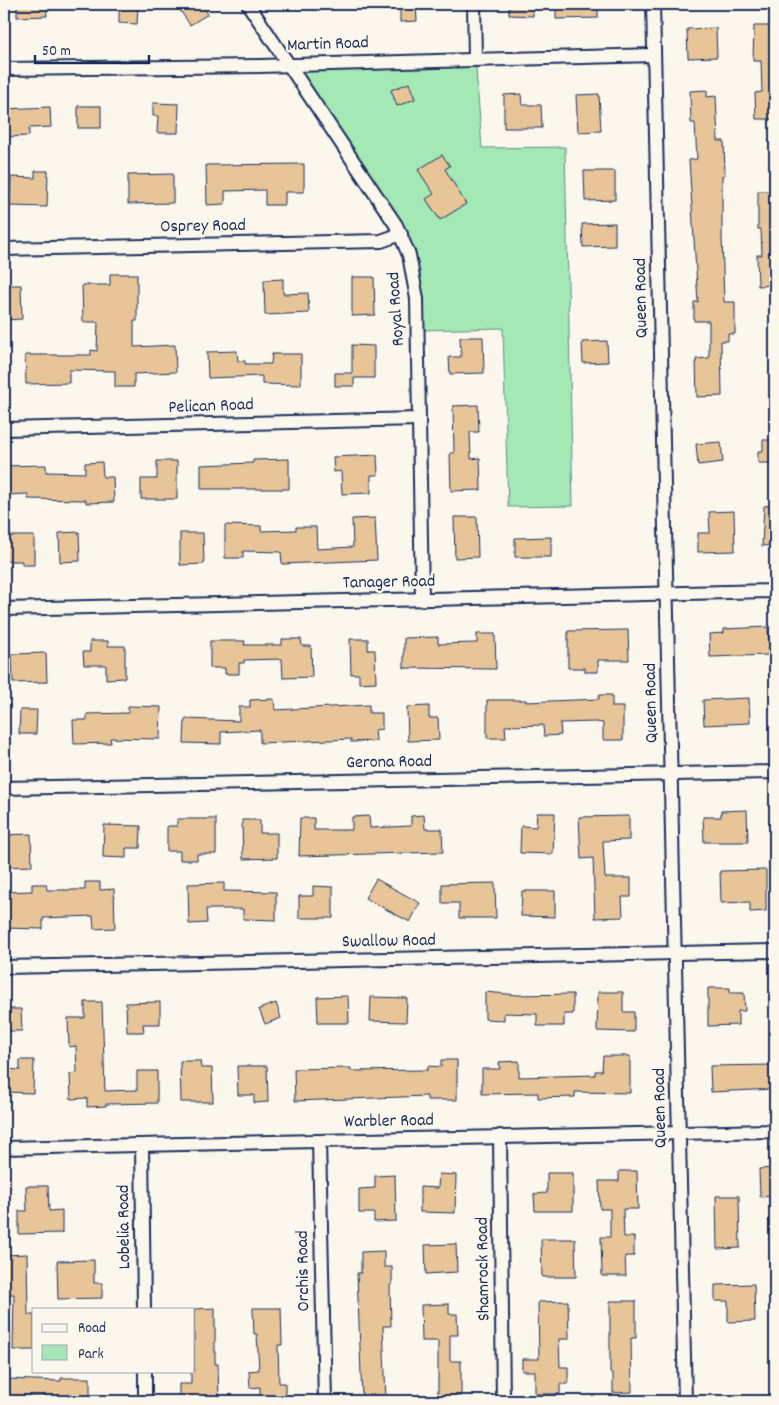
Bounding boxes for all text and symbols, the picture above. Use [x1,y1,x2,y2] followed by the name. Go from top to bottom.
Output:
[287,31,369,59] street label: Martin Road
[35,32,149,64] scale bar
[42,41,71,63] text: 50 m
[160,214,246,240] street label: Osprey Road
[629,258,655,338] street label: Queen Road
[382,271,412,347] street label: Royal Road
[168,393,254,421] street label: Pelican Road
[342,570,436,596] street label: Tanager Road
[639,663,665,743] street label: Queen Road
[346,750,432,776] street label: Gerona Road
[342,929,436,955] street label: Swallow Road
[648,1068,674,1148] street label: Queen Road
[344,1109,434,1135] street label: Warbler Road
[112,1184,138,1270] street label: Lobelia Road
[471,1217,497,1321] street label: Shamrock Road
[291,1230,317,1312] street label: Orchis Road
[32,1308,195,1372] legend
[78,1318,106,1340] text: Road
[78,1344,104,1366] text: Park

